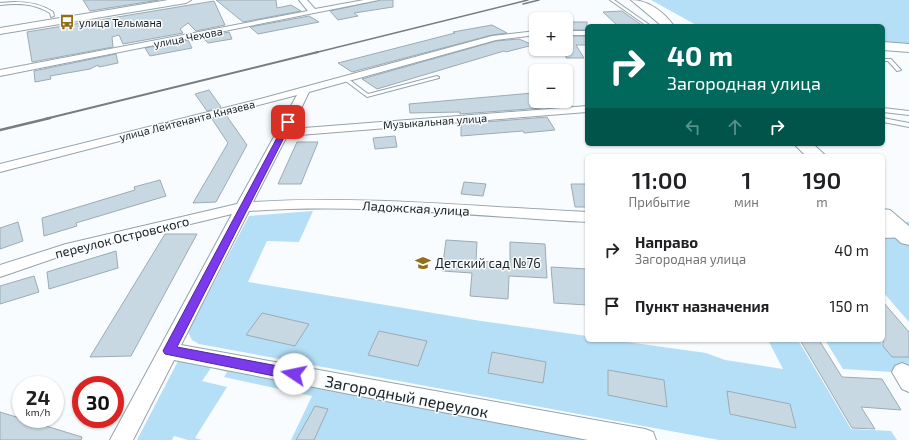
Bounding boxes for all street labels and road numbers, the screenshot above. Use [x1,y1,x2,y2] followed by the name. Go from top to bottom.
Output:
[152,24,224,51] street label: улица Чехова
[118,97,256,144] street label: улица Лейтенанта Князева
[383,111,488,132] street label: Музыкальная улица
[362,197,470,219] street label: Ладожская улица
[53,213,191,261] street label: переулок Островского
[324,371,491,422] street label: Загородный переулок

